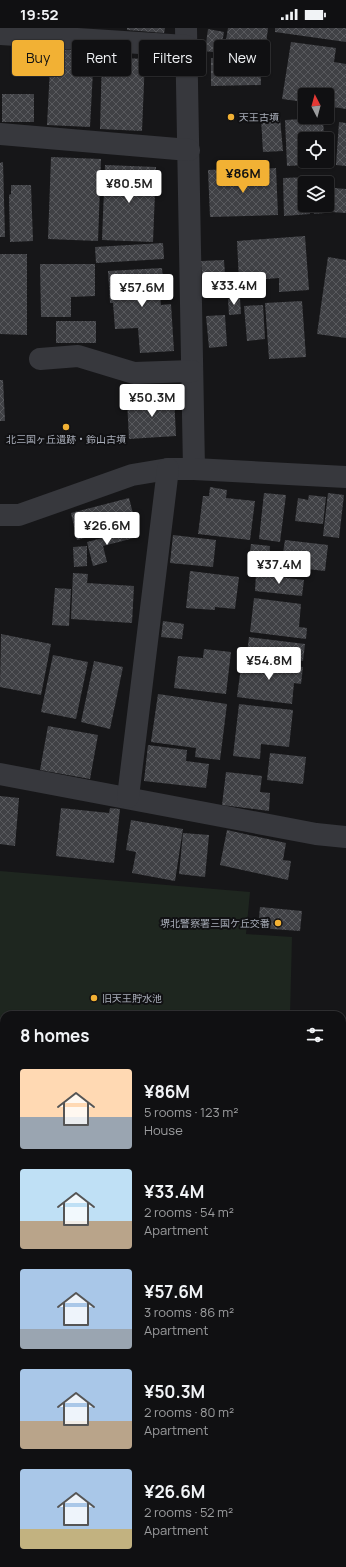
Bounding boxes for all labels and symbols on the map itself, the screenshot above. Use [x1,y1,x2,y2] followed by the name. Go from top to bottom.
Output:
[298,88,334,124] north arrow
[239,110,279,124] place label: 天王古墳
[226,112,236,122] marker: 天王古墳
[219,160,267,194] pin: ¥86M
[96,170,162,204] pin: ¥80.5M
[201,272,267,306] pin: ¥33.4M
[109,274,175,308] pin: ¥57.6M
[119,384,185,418] pin: ¥50.3M
[61,422,71,432] marker: 北三国ヶ丘遺跡・鈴山古墳
[6,432,126,446] place label: 北三国ヶ丘遺跡・鈴山古墳
[74,512,140,546] pin: ¥26.6M
[246,551,312,585] pin: ¥37.4M
[236,647,302,681] pin: ¥54.8M
[160,916,270,930] place label: 堺北警察署三国ケ丘交番
[273,918,283,928] marker: 堺北警察署三国ケ丘交番
[102,991,162,1005] place label: 旧天王貯水池
[89,993,99,1003] marker: 旧天王貯水池

